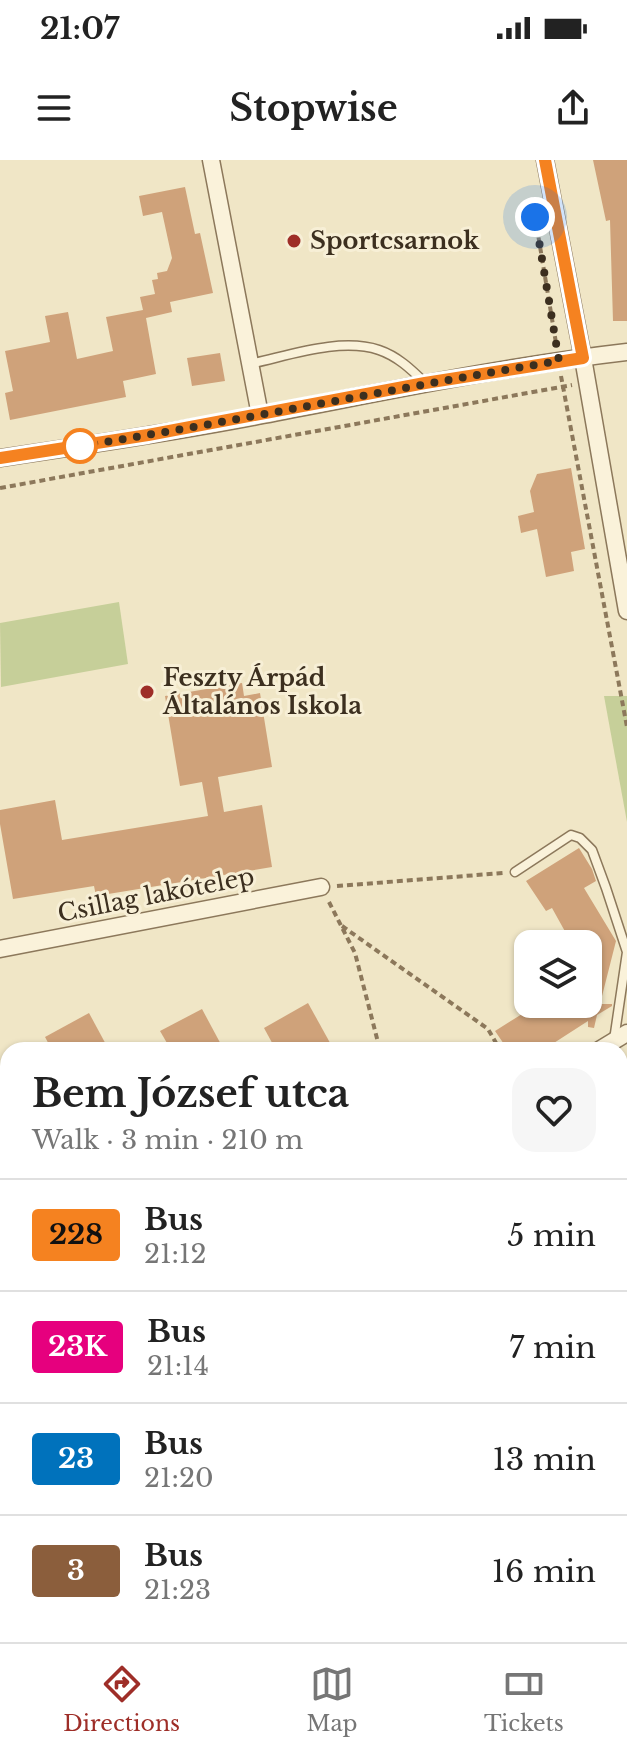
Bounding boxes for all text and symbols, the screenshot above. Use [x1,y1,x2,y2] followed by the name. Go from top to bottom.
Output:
[40,10,119,47] text: 21:07
[32,86,76,130] icon: menu
[229,86,398,131] text: Stopwise
[551,86,595,130] icon: share
[515,197,555,237] your location
[310,226,480,255] place label: Sportcsarnok
[285,232,303,250] marker: Sportcsarnok
[63,429,97,463] unlabelled marker
[162,663,362,720] place label: Feszty Árpád Általános Iskola
[138,683,156,701] marker: Feszty Árpád Általános Iskola
[55,861,257,928] street label: Csillag lakótelep
[514,930,602,1018] map controls
[514,930,602,1018] button: layers
[512,1068,596,1152] button: heart
[32,1070,349,1117] text: Bem József utca
[32,1124,303,1156] text: Walk · 3 min · 210 m
[144,1201,203,1238] text: Bus
[49,1217,103,1252] text: 228
[507,1217,596,1254] text: 5 min
[144,1238,207,1270] text: 21:12
[147,1313,206,1350] text: Bus
[48,1329,107,1364] text: 23K
[509,1329,596,1366] text: 7 min
[147,1350,209,1382] text: 21:14
[144,1425,203,1462] text: Bus
[58,1441,94,1476] text: 23
[492,1441,596,1478] text: 13 min
[144,1462,214,1494] text: 21:20
[144,1537,203,1574] text: Bus
[67,1553,85,1588] text: 3
[492,1553,596,1590] text: 16 min
[144,1574,211,1606] text: 21:23
[63,1662,180,1737] tab: Directions
[306,1662,358,1737] tab: Map
[484,1662,564,1737] tab: Tickets

